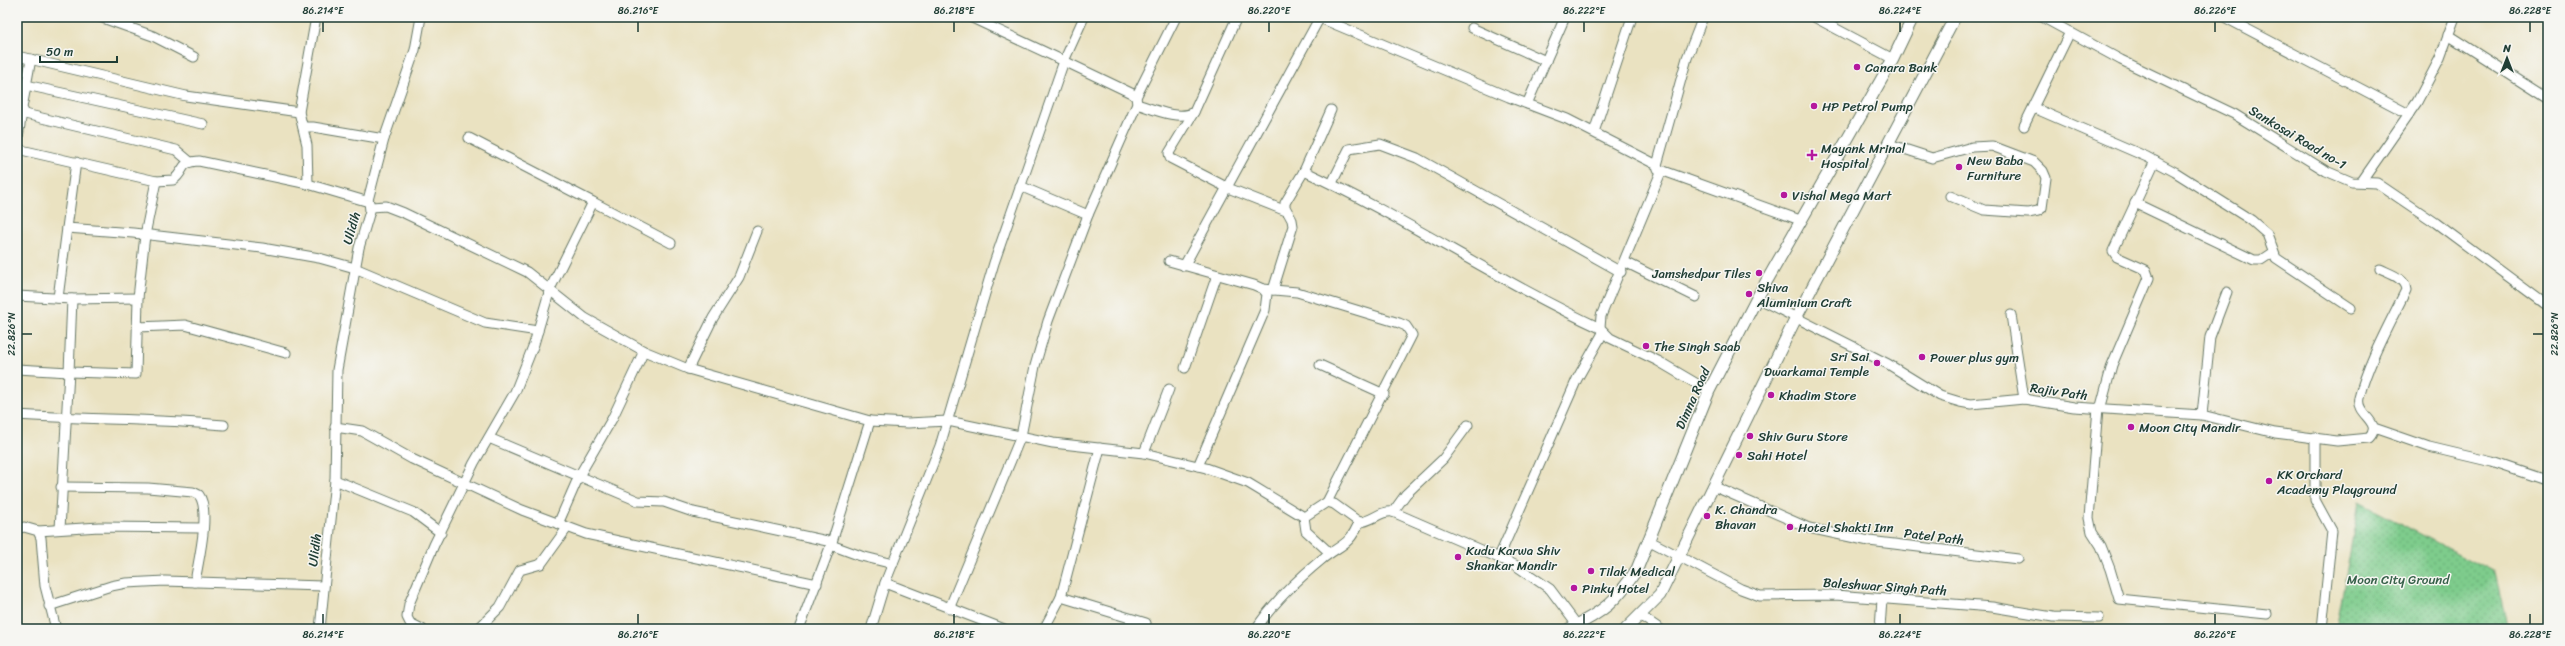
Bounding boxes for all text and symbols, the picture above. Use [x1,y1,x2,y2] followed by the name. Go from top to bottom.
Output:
[303,2,345,20] text: 86.214°E
[618,2,660,20] text: 86.216°E
[934,2,976,20] text: 86.218°E
[1248,2,1292,20] text: 86.220°E
[1563,2,1606,20] text: 86.222°E
[1879,2,1923,20] text: 86.224°E
[2194,2,2237,20] text: 86.226°E
[2509,2,2553,20] text: 86.228°E
[40,38,117,64] scale bar
[2487,38,2527,78] north arrow
[2502,39,2511,58] text: N
[46,41,73,63] text: 50 m
[1865,56,1937,79] place label: Canara Bank
[1852,62,1862,72] marker: Canara Bank
[1822,95,1913,118] place label: HP Petrol Pump
[2244,99,2351,176] street label: Sankosai Road no-1
[1809,101,1819,111] marker: HP Petrol Pump
[1821,137,1906,175] place label: Mayank Mrinal Hospital
[1806,149,1818,161] marker: Mayank Mrinal Hospital
[1967,149,2024,187] place label: New Baba Furniture
[1954,162,1964,172] marker: New Baba Furniture
[1792,184,1892,207] place label: Vishal Mega Mart
[1779,190,1789,200] marker: Vishal Mega Mart
[336,209,367,247] street label: Ulidih
[1651,262,1751,285] place label: Jamshedpur Tiles
[1754,268,1764,278] marker: Jamshedpur Tiles
[1756,276,1852,314] place label: Shiva Aluminium Craft
[1744,289,1754,299] marker: Shiva Aluminium Craft
[3,312,21,356] text: 22.826°N
[2546,312,2564,356] text: 22.826°N
[1654,335,1741,358] place label: The Singh Saab
[1641,341,1651,351] marker: The Singh Saab
[1764,345,1869,383] place label: Sri Sai Dwarkamai Temple
[1930,346,2019,369] place label: Power plus gym
[1917,352,1927,362] marker: Power plus gym
[1872,358,1882,368] marker: Sri Sai Dwarkamai Temple
[1669,362,1717,433] street label: Dimna Road
[2029,376,2089,407] street label: Rajiv Path
[1779,384,1857,407] place label: Khadim Store
[1766,390,1776,400] marker: Khadim Store
[2139,416,2241,439] place label: Moon City Mandir
[2126,422,2136,432] marker: Moon City Mandir
[1758,425,1848,448] place label: Shiv Guru Store
[1745,431,1755,441] marker: Shiv Guru Store
[1747,444,1807,467] place label: Sahi Hotel
[1734,450,1744,460] marker: Sahi Hotel
[2276,463,2397,501] place label: KK Orchard Academy Playground
[2264,476,2274,486] marker: KK Orchard Academy Playground
[1715,498,1778,536] place label: K. Chandra Bhavan
[1702,511,1712,521] marker: K. Chandra Bhavan
[1798,516,1894,539] place label: Hotel Shakti Inn
[1903,521,1965,552] street label: Patel Path
[1785,522,1795,532] marker: Hotel Shakti Inn
[301,532,328,568] street label: Ulidih
[1466,539,1561,577] place label: Kudu Karwa Shiv Shankar Mandir
[1453,552,1463,562] marker: Kudu Karwa Shiv Shankar Mandir
[1599,560,1675,583] place label: Tilak Medical
[1586,566,1596,576] marker: Tilak Medical
[2347,568,2450,591] park label: Moon City Ground
[1822,571,1948,602] street label: Baleshwar Singh Path
[1582,577,1649,600] place label: Pinky Hotel
[1569,583,1579,593] marker: Pinky Hotel
[303,626,345,644] text: 86.214°E
[618,626,660,644] text: 86.216°E
[934,626,976,644] text: 86.218°E
[1248,626,1292,644] text: 86.220°E
[1563,626,1606,644] text: 86.222°E
[1879,626,1923,644] text: 86.224°E
[2194,626,2237,644] text: 86.226°E
[2509,626,2553,644] text: 86.228°E

